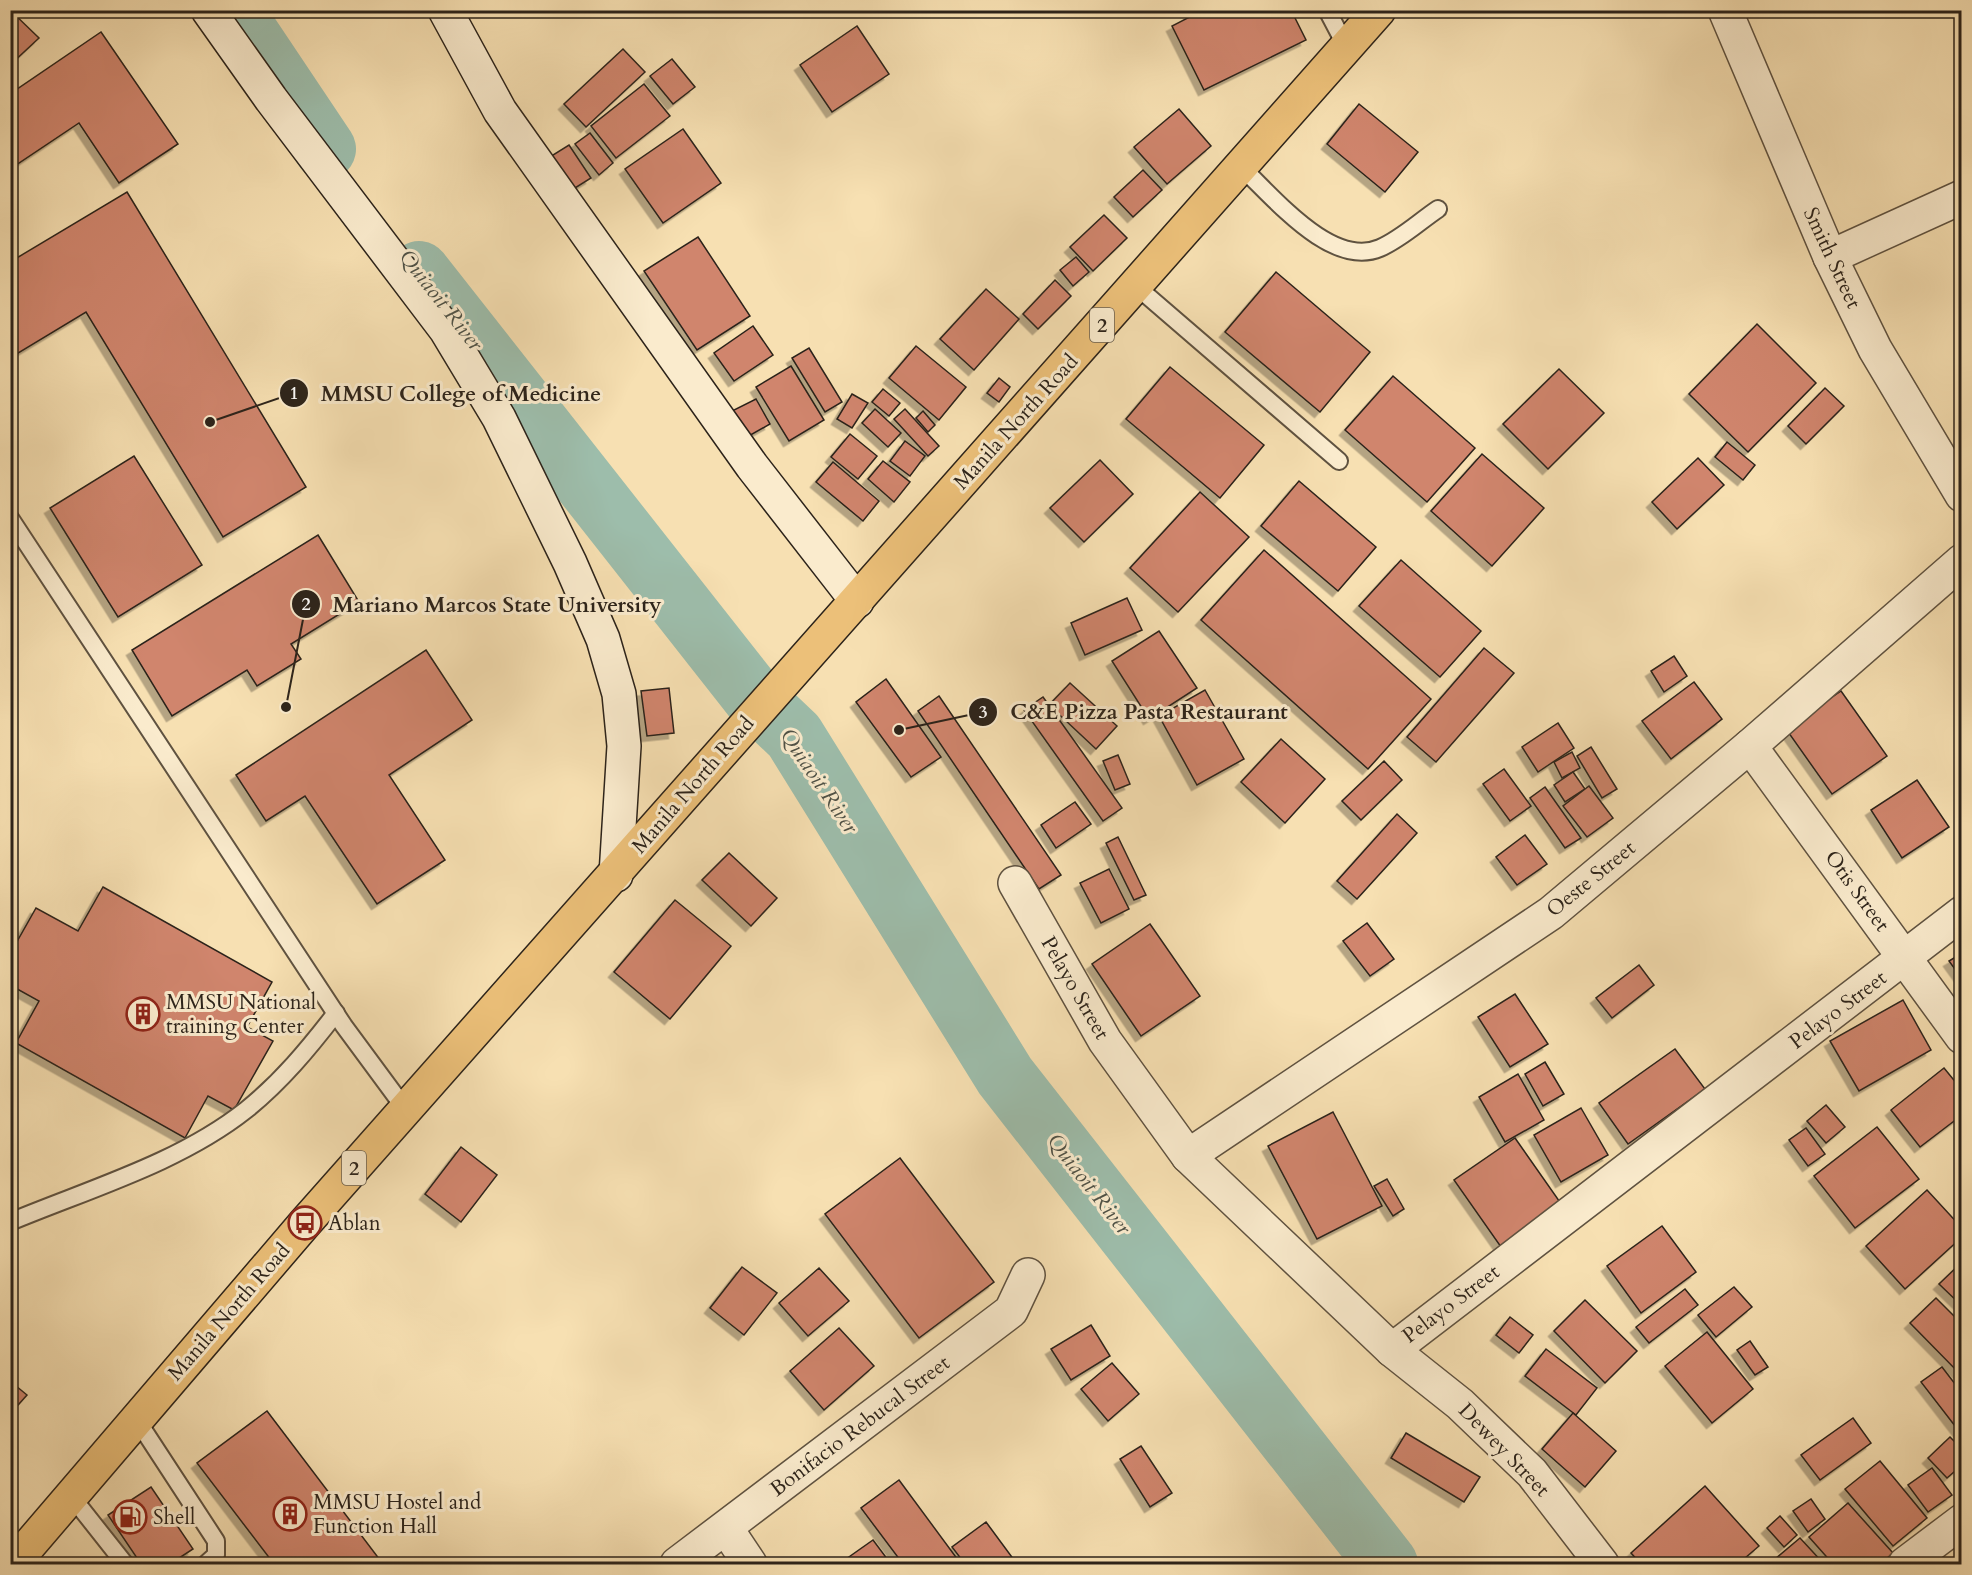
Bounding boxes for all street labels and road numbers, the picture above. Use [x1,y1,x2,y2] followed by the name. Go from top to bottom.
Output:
[1796,203,1868,314] street label: Smith Street
[1090,308,1114,342] road number: 2
[947,348,1085,496] street label: Manila North Road
[625,710,761,860] street label: Manila North Road
[1540,834,1642,924] street label: Oeste Street
[1818,845,1897,938] street label: Otis Street
[1034,931,1116,1045] street label: Pelayo Street
[1783,964,1893,1056] street label: Pelayo Street
[342,1151,366,1185] road number: 2
[161,1237,297,1387] street label: Manila North Road
[1396,1258,1506,1350] street label: Pelayo Street
[764,1348,956,1503] street label: Bonifacio Rebucal Street
[1452,1397,1556,1504] street label: Dewey Street

